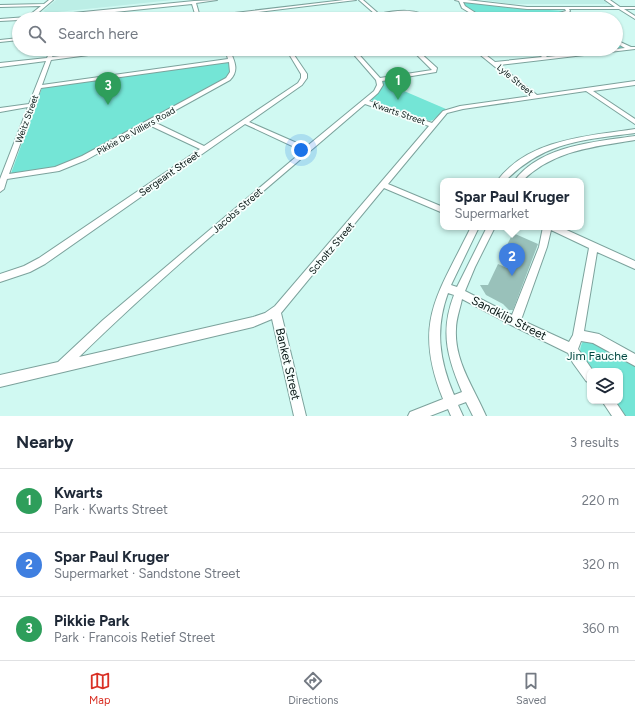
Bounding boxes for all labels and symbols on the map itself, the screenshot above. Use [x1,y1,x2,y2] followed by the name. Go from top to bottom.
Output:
[495,62,536,98] street label: Lyle Street
[385,67,411,100] pin: 1
[95,72,121,105] pin: 3
[13,93,41,144] street label: Weitz Street
[371,98,428,127] street label: Kwarts Street
[95,104,177,157] street label: Pikkie De Villiers Road
[291,140,311,160] your location
[136,148,202,199] street label: Sergeant Street
[209,185,265,236] street label: Jacobs Street
[306,219,357,277] street label: Scholtz Street
[499,243,525,276] pin: 2
[469,293,549,343] street label: Sandklip Street
[273,327,303,402] street label: Banket Street
[566,349,628,363] park label: Jim Fauche

